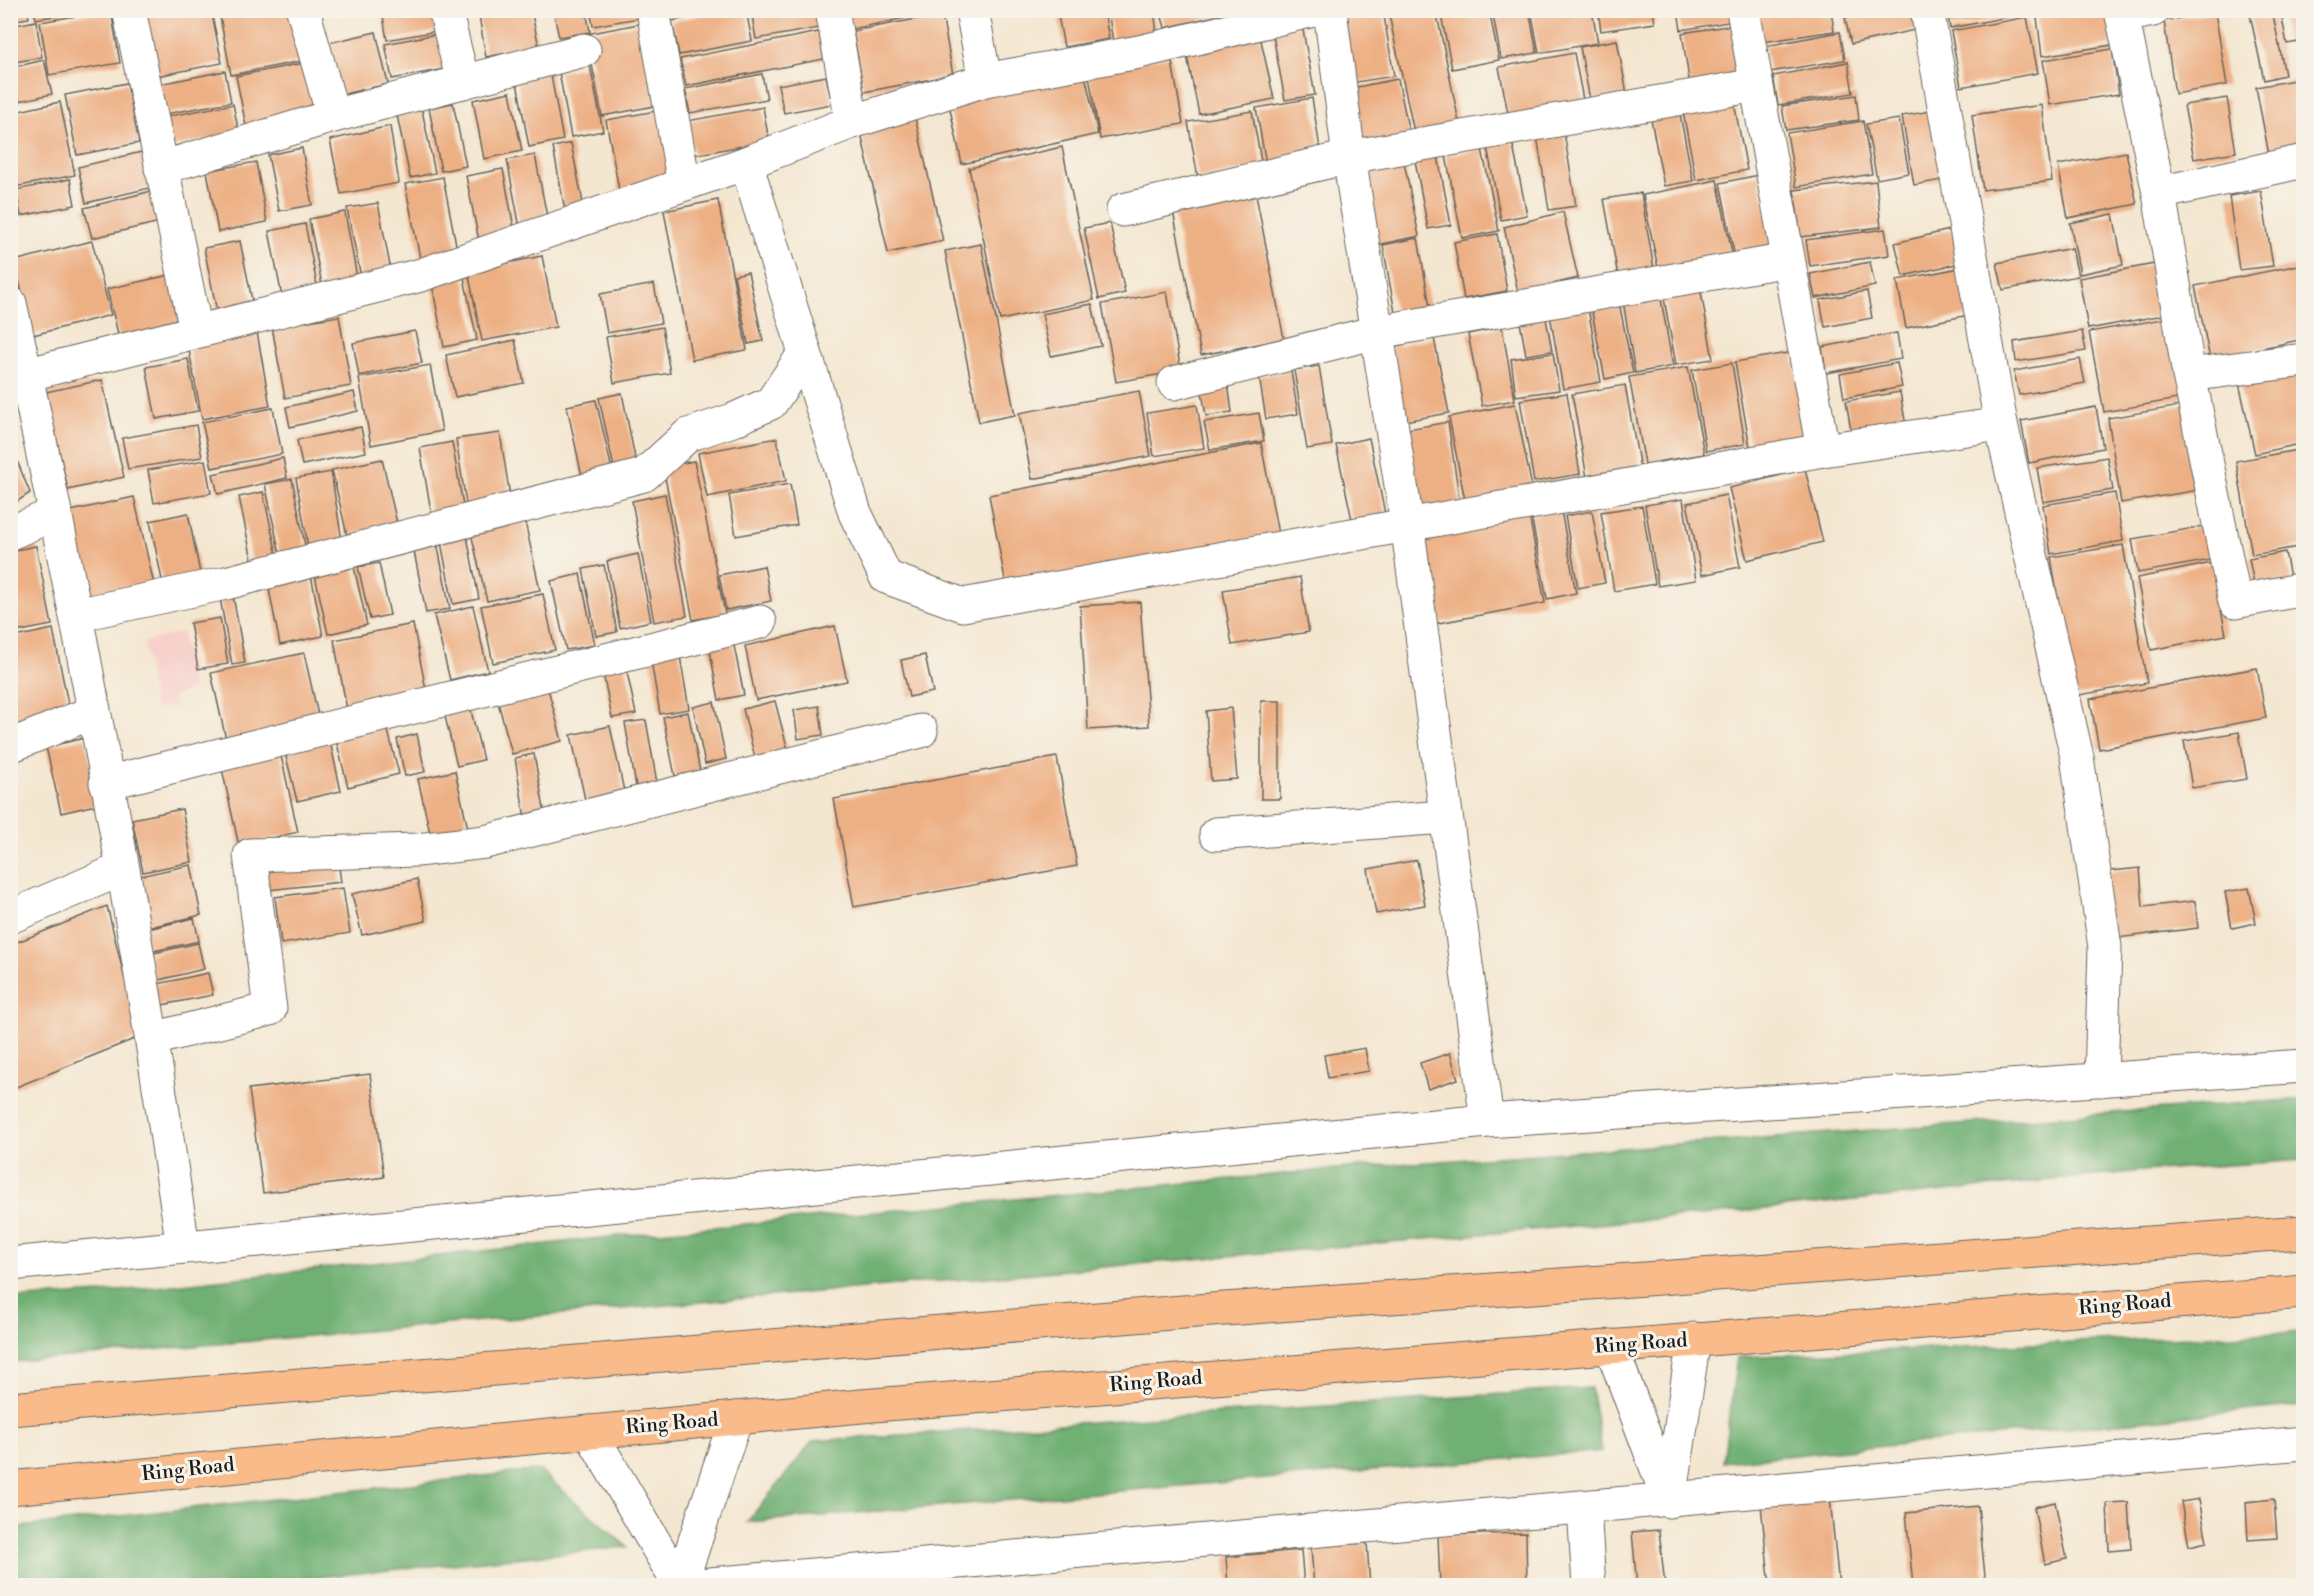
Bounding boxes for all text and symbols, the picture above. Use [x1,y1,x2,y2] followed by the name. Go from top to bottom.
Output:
[2077,1288,2173,1322] street label: Ring Road
[1594,1328,1689,1360] street label: Ring Road
[1108,1365,1204,1399] street label: Ring Road
[624,1407,720,1441] street label: Ring Road
[140,1453,236,1487] street label: Ring Road

